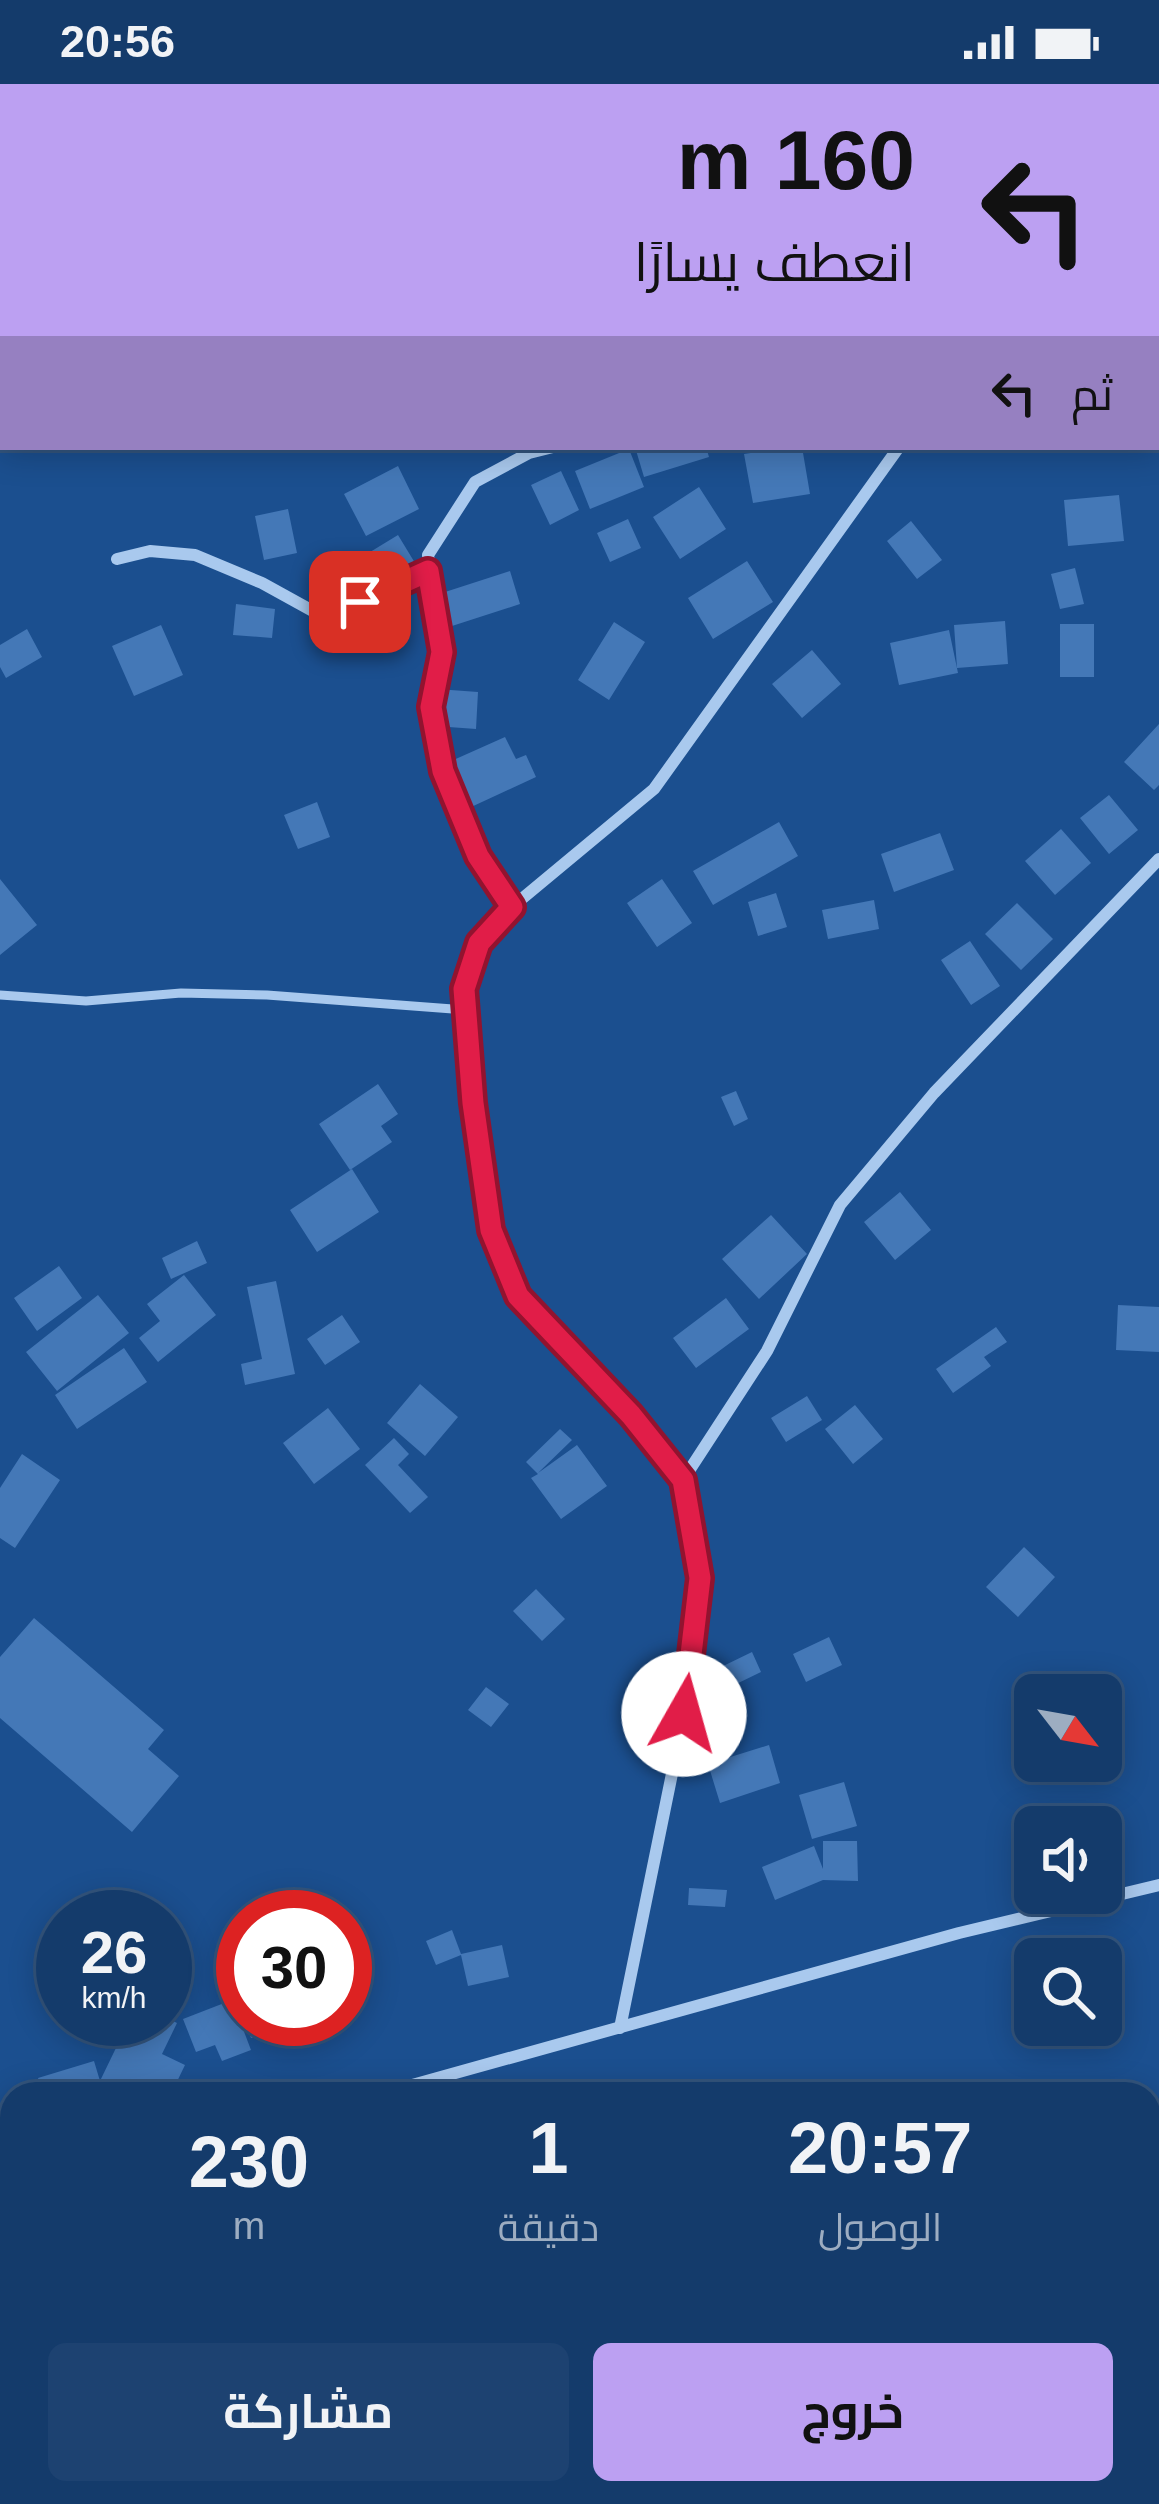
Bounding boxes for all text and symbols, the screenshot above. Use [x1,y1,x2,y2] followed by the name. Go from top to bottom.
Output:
[60,16,175,67] text: 20:56
[677,113,915,207] text: 160 m
[957,132,1113,288] icon: left
[634,232,915,292] text: انعطف يسارًا
[981,360,1047,426] icon: left
[1071,369,1113,420] text: ثم
[309,551,411,653] pin
[327,569,393,635] icon: arrive
[621,1651,747,1777] position arrow
[1014,1674,1122,1782] north arrow
[1014,1674,1122,2046] map controls
[1014,1806,1122,1914] button: sound
[216,1890,372,2046] speed limit sign: 30
[81,1919,147,1986] text: 26
[1014,1938,1122,2046] button: search
[81,1981,147,2014] text: km/h
[528,2108,569,2188] text: 1
[788,2108,972,2188] text: 20:57
[189,2122,309,2202] text: 230
[233,2204,265,2247] text: m
[498,2206,599,2249] text: دقيقة
[818,2206,942,2249] text: الوصول
[48,2343,569,2481] button: مشاركة
[593,2343,1113,2481] button: خروج

